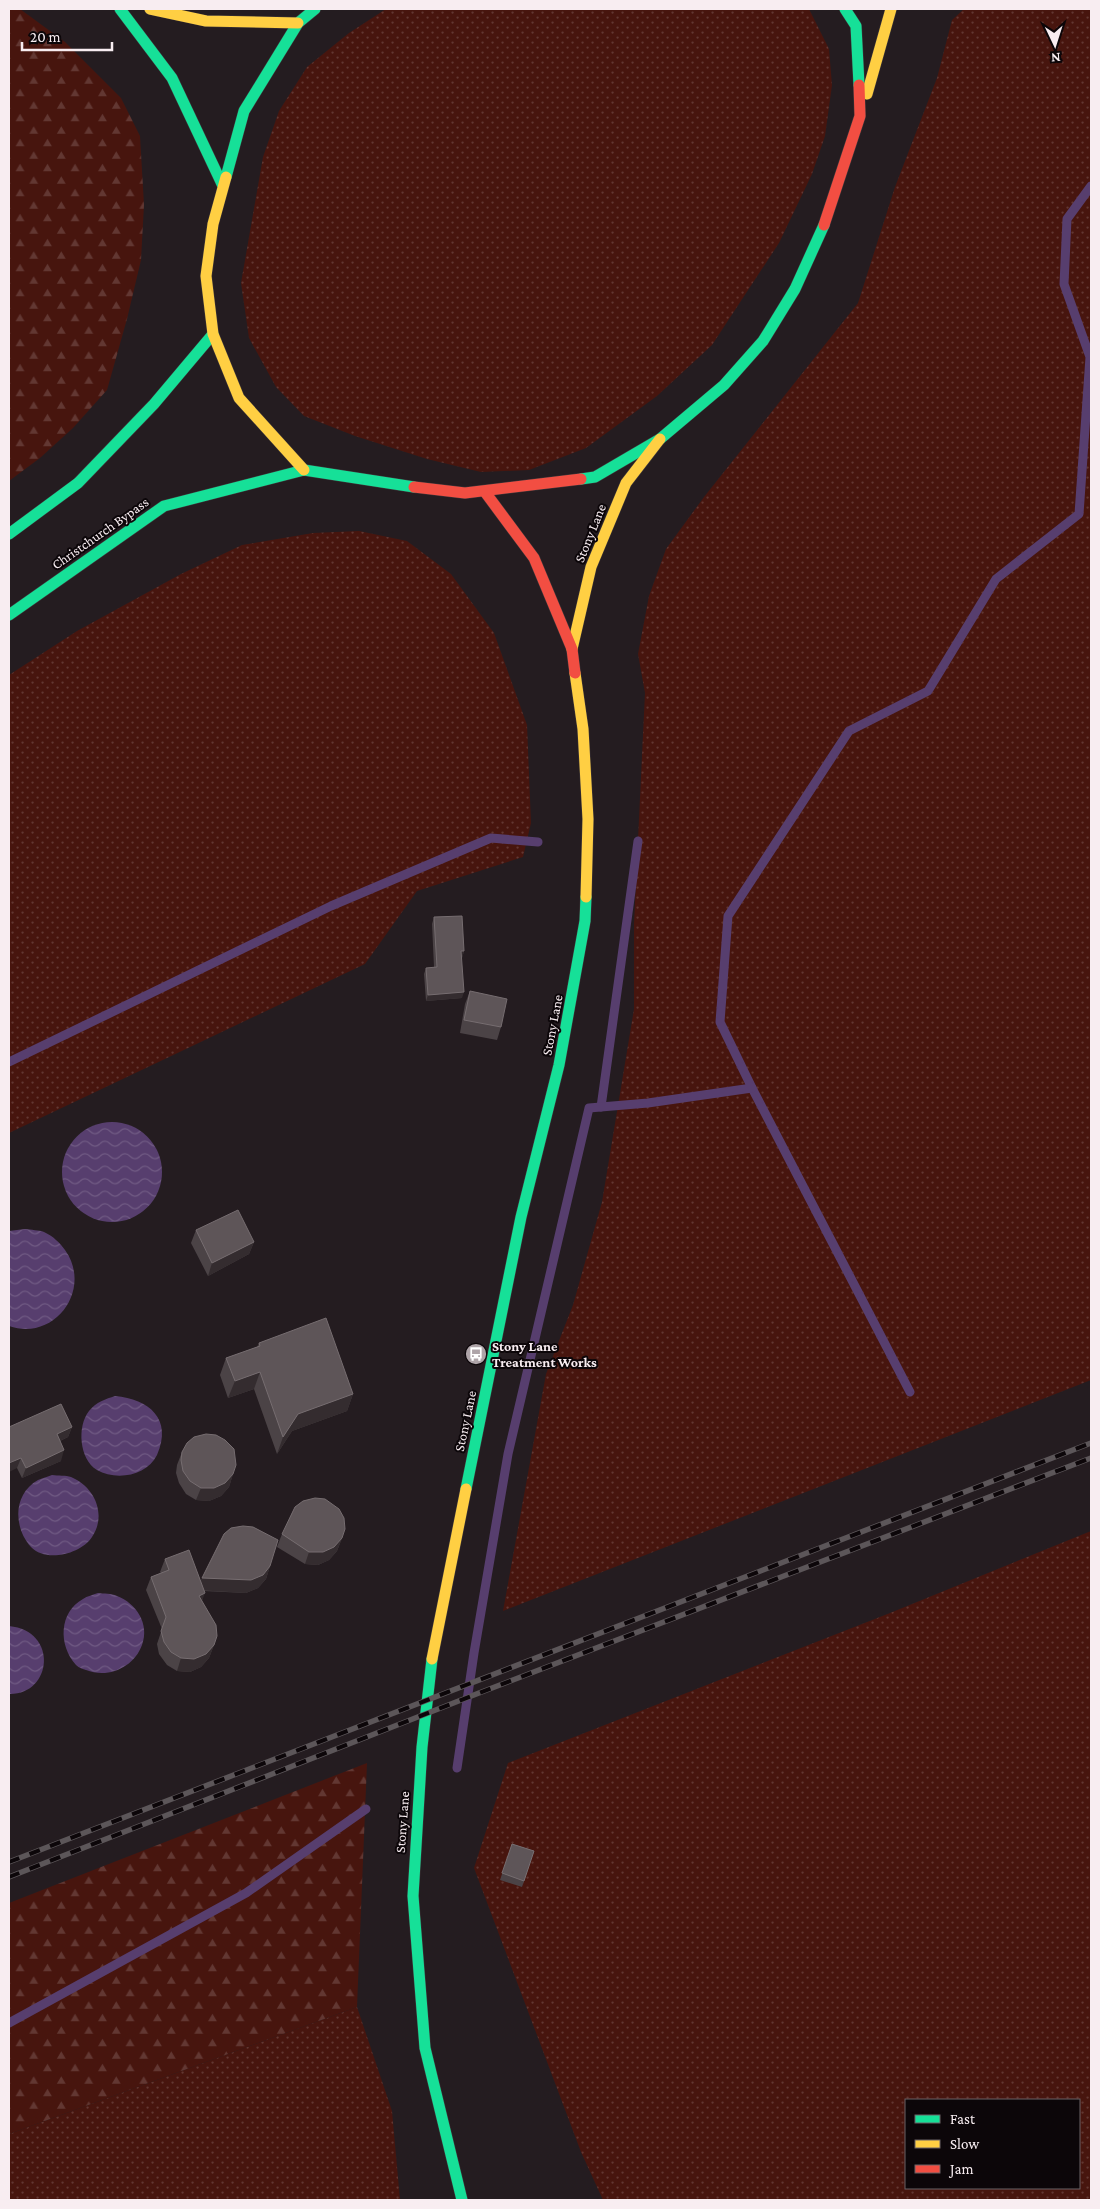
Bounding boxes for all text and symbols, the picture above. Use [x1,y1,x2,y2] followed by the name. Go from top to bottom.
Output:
[22,20,112,52] scale bar
[1030,20,1080,70] north arrow
[30,29,61,45] text: 20 m
[1050,50,1061,66] text: N
[48,494,152,572] street label: Christchurch Bypass
[571,501,609,565] street label: Stony Lane
[538,993,566,1057] street label: Stony Lane
[492,1338,597,1370] place label: Stony Lane Treatment Works
[464,1342,488,1366] bus stop icon: Stony Lane Treatment Works
[451,1389,479,1453] street label: Stony Lane
[392,1791,412,1853] street label: Stony Lane
[905,2099,1080,2189] legend
[950,2111,976,2127] text: Fast
[950,2136,980,2152] text: Slow
[948,2161,973,2178] text: Jam

